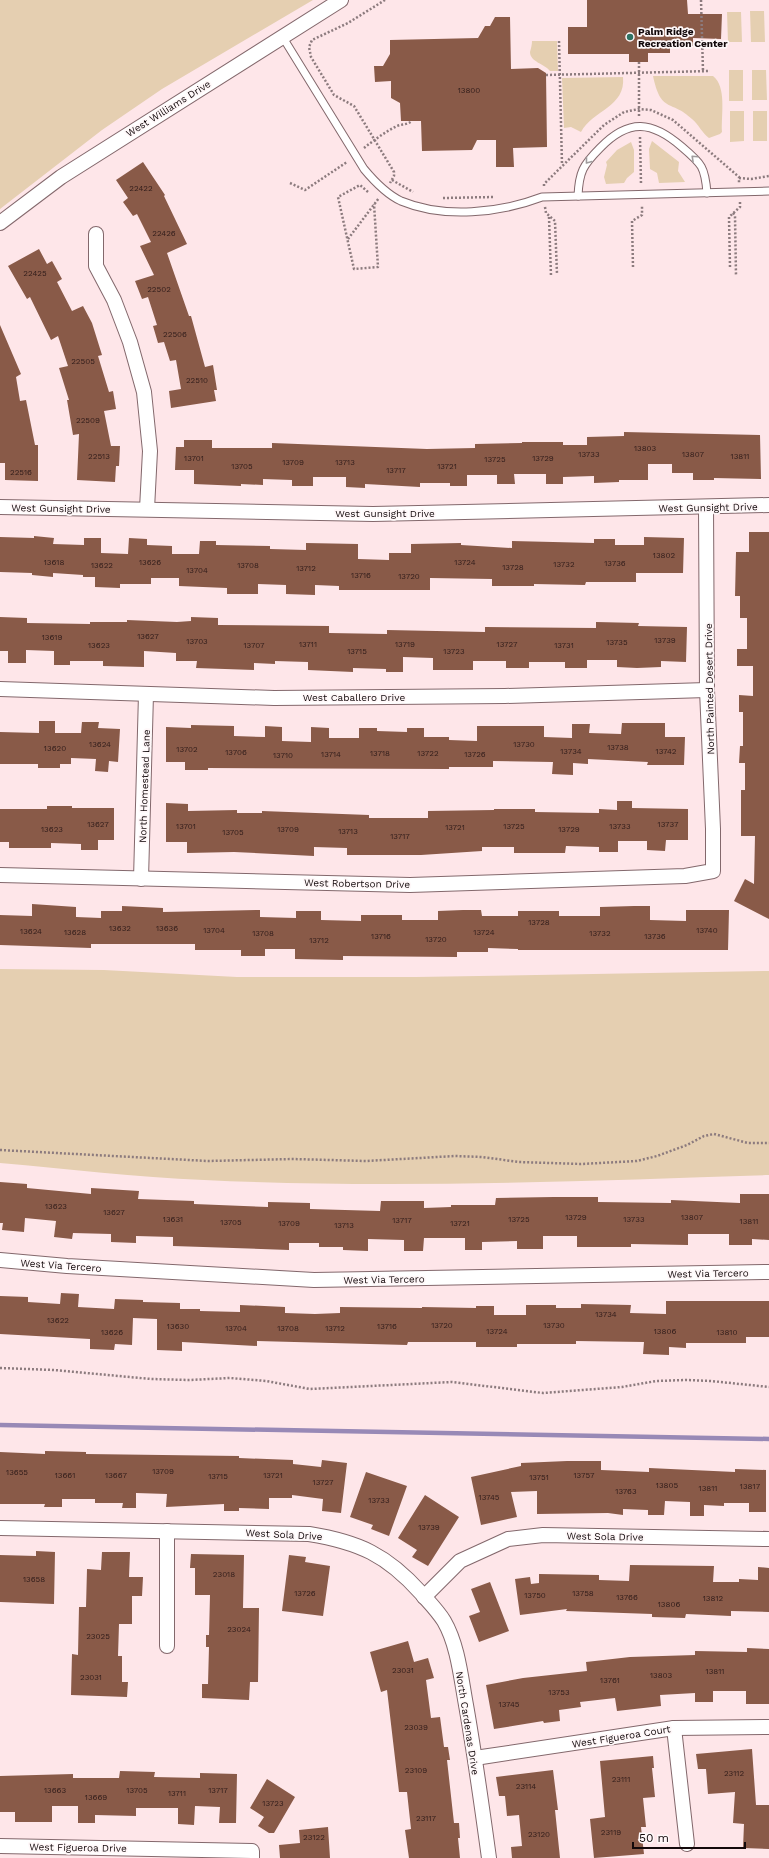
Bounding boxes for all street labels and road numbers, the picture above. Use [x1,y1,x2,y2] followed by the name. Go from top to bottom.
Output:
[124,78,213,139] street label: West Williams Drive
[658,501,758,514] street label: West Gunsight Drive
[11,502,111,515] street label: West Gunsight Drive
[335,508,435,519] street label: West Gunsight Drive
[703,623,716,755] street label: North Painted Desert Drive
[303,692,405,703] street label: West Caballero Drive
[137,729,152,843] street label: North Homestead Lane
[304,877,410,890] street label: West Robertson Drive
[20,1257,102,1274] street label: West Via Tercero
[667,1267,749,1280] street label: West Via Tercero
[343,1273,425,1286] street label: West Via Tercero
[245,1527,323,1542] street label: West Sola Drive
[566,1530,644,1543] street label: West Sola Drive
[454,1671,481,1776] street label: North Cardenas Drive
[571,1723,672,1750] street label: West Figueroa Court
[29,1841,127,1854] street label: West Figueroa Drive

